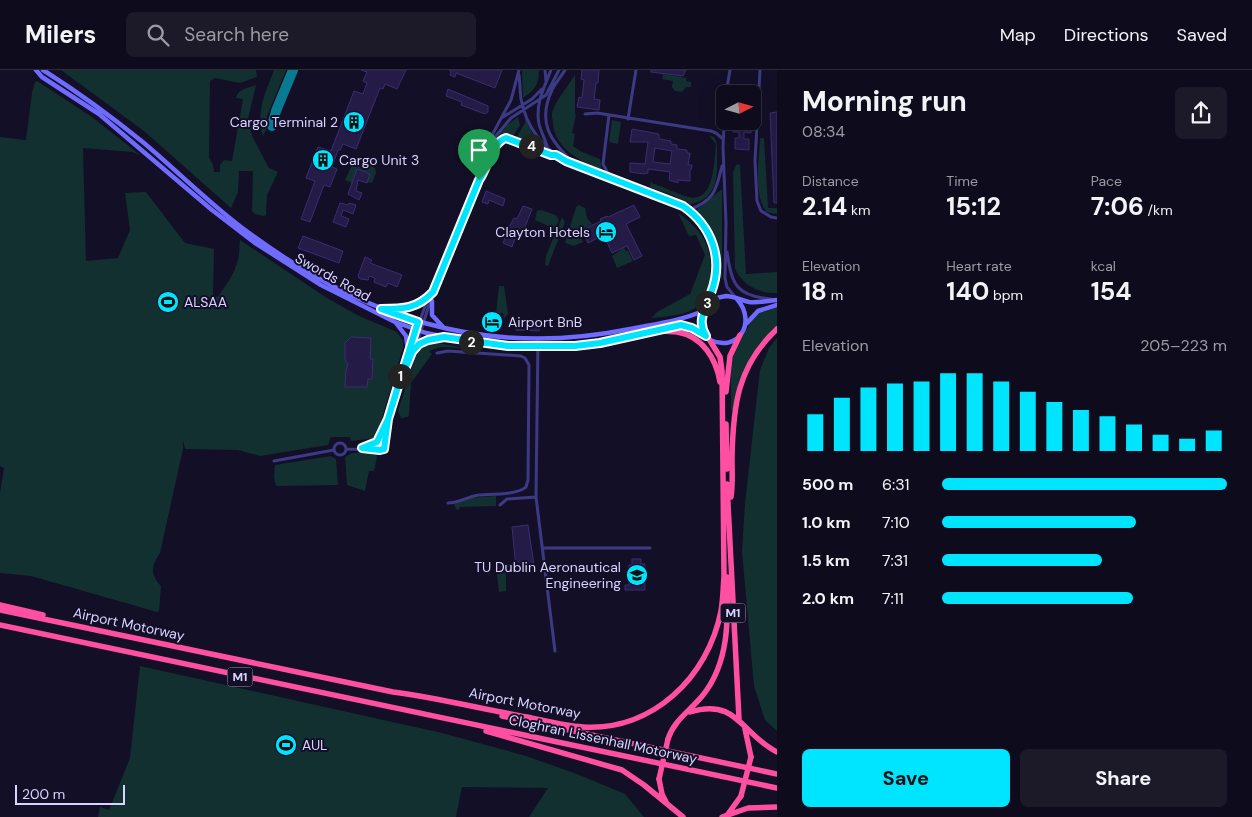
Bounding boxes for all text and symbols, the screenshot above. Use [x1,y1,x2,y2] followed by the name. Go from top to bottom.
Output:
[126,12,476,57] search box
[25,19,96,50] text: Milers
[144,21,172,49] icon: search
[184,22,289,47] text: Search here
[1000,23,1036,47] text: Map
[1064,23,1149,47] text: Directions
[1177,23,1227,47] text: Saved
[802,83,967,120] text: Morning run
[716,85,761,130] north arrow
[716,85,761,130] map controls
[1175,87,1227,139] button: share
[342,110,366,134] building icon: Cargo Terminal 2
[230,113,338,131] place label: Cargo Terminal 2
[802,121,845,142] text: 08:34
[458,129,500,180] pin
[518,134,544,158] pin: 4
[465,136,493,164] icon: arrive
[527,137,536,155] text: 4
[311,148,335,172] building icon: Cargo Unit 3
[339,151,419,169] place label: Cargo Unit 3
[802,172,859,190] text: Distance
[946,172,978,190] text: Time
[1091,172,1122,190] text: Pace
[802,190,847,223] text: 2.14
[946,190,1001,223] text: 15:12
[1091,190,1144,223] text: 7:06
[847,201,871,219] text: km
[1144,201,1173,219] text: /km
[594,220,618,244] hotel icon: Clayton Hotels
[495,223,590,241] place label: Clayton Hotels
[292,249,374,305] street label: Swords Road
[802,257,860,275] text: Elevation
[946,257,1012,275] text: Heart rate
[1091,257,1116,275] text: kcal
[802,275,827,308] text: 18
[946,275,989,308] text: 140
[1091,275,1132,308] text: 154
[827,286,843,304] text: m
[989,286,1023,304] text: bpm
[156,290,180,314] sports icon: ALSAA
[694,290,720,316] pin: 3
[184,293,227,311] place label: ALSAA
[703,294,712,312] text: 3
[480,310,504,334] hotel icon: Airport BnB
[508,313,582,331] place label: Airport BnB
[458,330,484,354] pin: 2
[467,333,476,351] text: 2
[802,335,869,356] text: Elevation
[1140,335,1227,356] text: 205–223 m
[388,364,412,388] pin: 1
[398,367,403,385] text: 1
[802,474,853,495] text: 500 m
[882,474,909,495] text: 6:31
[802,512,851,533] text: 1.0 km
[882,512,910,533] text: 7:10
[802,550,850,571] text: 1.5 km
[882,550,908,571] text: 7:31
[474,558,621,592] place label: TU Dublin Aeronautical Engineering
[625,563,649,587] school or university icon: TU Dublin Aeronautical Engineering
[802,588,854,609] text: 2.0 km
[882,588,904,609] text: 7:11
[72,603,187,645] street label: Airport Motorway
[720,604,746,622] road number: M1
[228,668,252,686] road number: M1
[468,683,583,723] street label: Airport Motorway
[507,710,699,768] street label: Cloghran Lissenhall Motorway
[274,733,298,757] sports icon: AUL
[302,736,327,754] place label: AUL
[802,749,1010,807] button: Save
[1020,749,1227,807] button: Share
[15,782,125,805] scale bar
[22,785,65,803] text: 200 m

